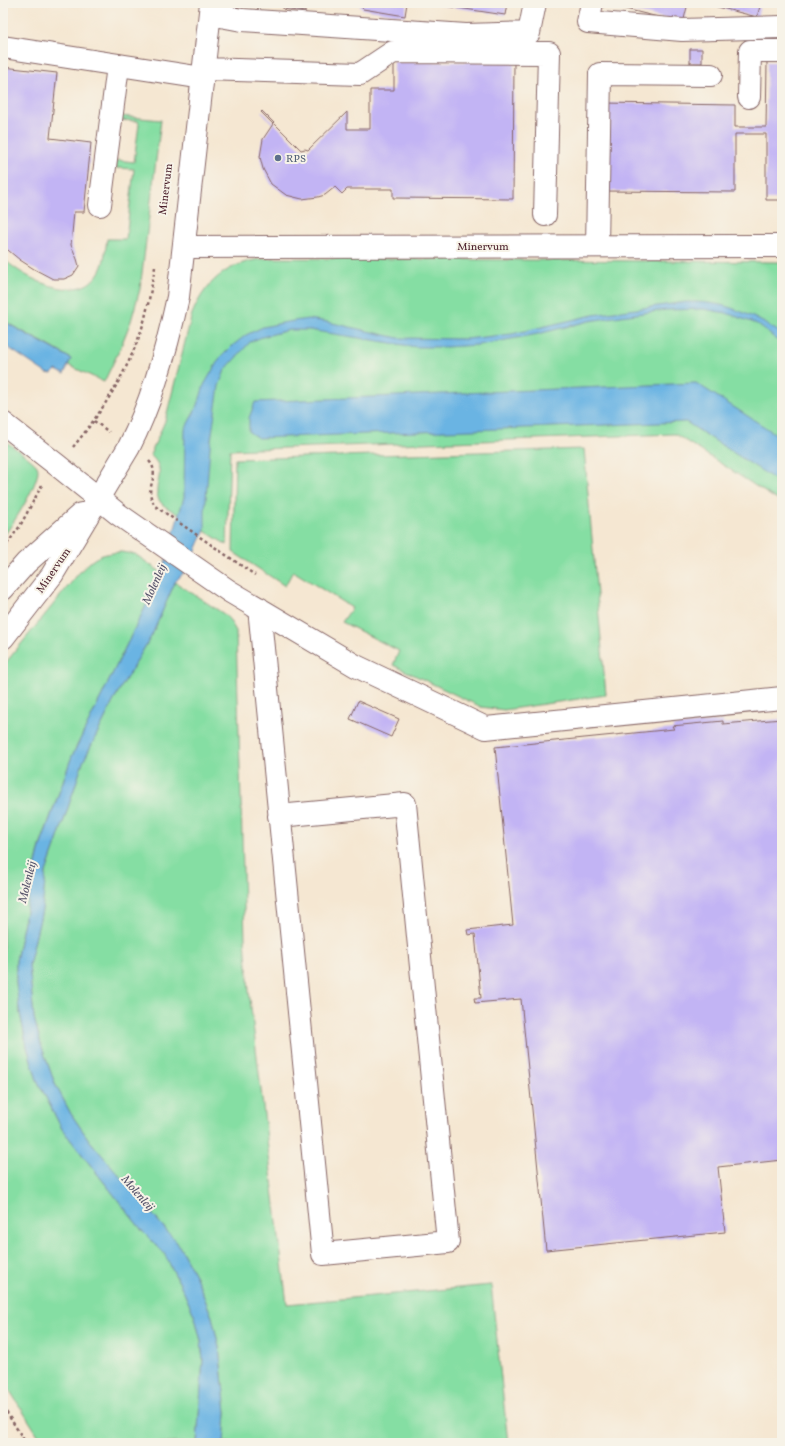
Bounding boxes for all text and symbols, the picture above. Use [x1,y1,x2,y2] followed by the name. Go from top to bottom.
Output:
[286,152,306,167] place label: RPS
[273,153,283,163] marker: RPS
[156,162,177,216] street label: Minervum
[457,240,509,255] street label: Minervum
[34,545,75,596] street label: Minervum
[139,561,171,608] water label: Molenleij
[15,858,41,906] water label: Molenleij
[117,1172,158,1216] water label: Molenleij

